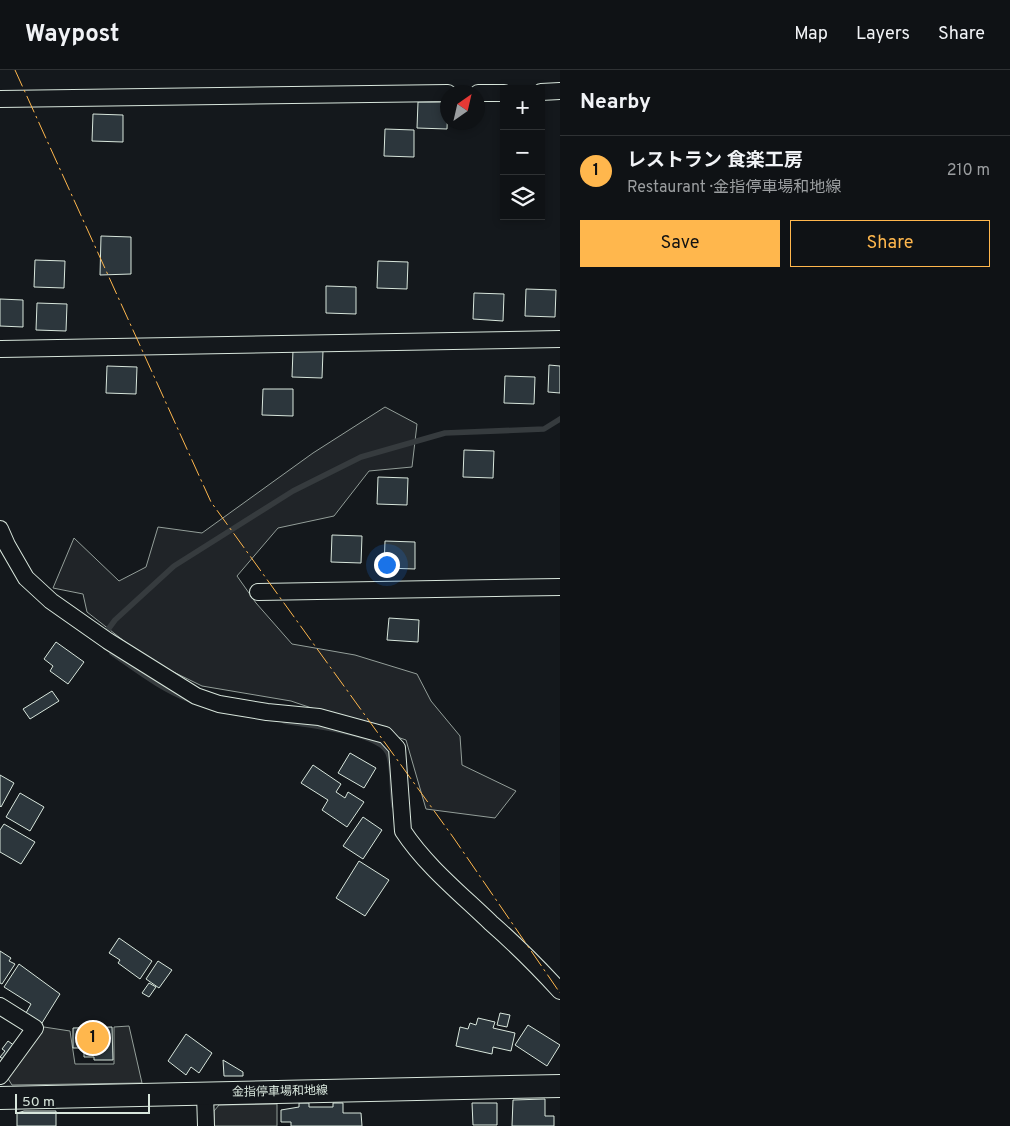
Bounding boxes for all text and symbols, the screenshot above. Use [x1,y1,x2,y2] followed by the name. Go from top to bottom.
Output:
[25,20,119,50] text: Waypost
[794,23,828,46] text: Map
[856,23,910,46] text: Layers
[938,23,985,46] text: Share
[440,85,485,130] north arrow
[500,85,545,220] map controls
[500,85,545,130] button: +
[580,89,651,116] text: Nearby
[500,130,545,175] button: −
[627,149,803,173] text: レストラン 食楽工房
[593,161,599,181] text: 1
[947,161,990,181] text: 210 m
[500,175,545,220] button: layers
[627,178,841,198] text: Restaurant · 金指停車場和地線
[580,220,780,267] button: Save
[790,220,990,267] button: Share
[374,552,400,578] your location
[77,1019,109,1057] pin: 1
[232,1083,328,1101] street label: 金指停車場和地線
[15,1091,150,1114] scale bar
[22,1094,55,1111] text: 50 m

